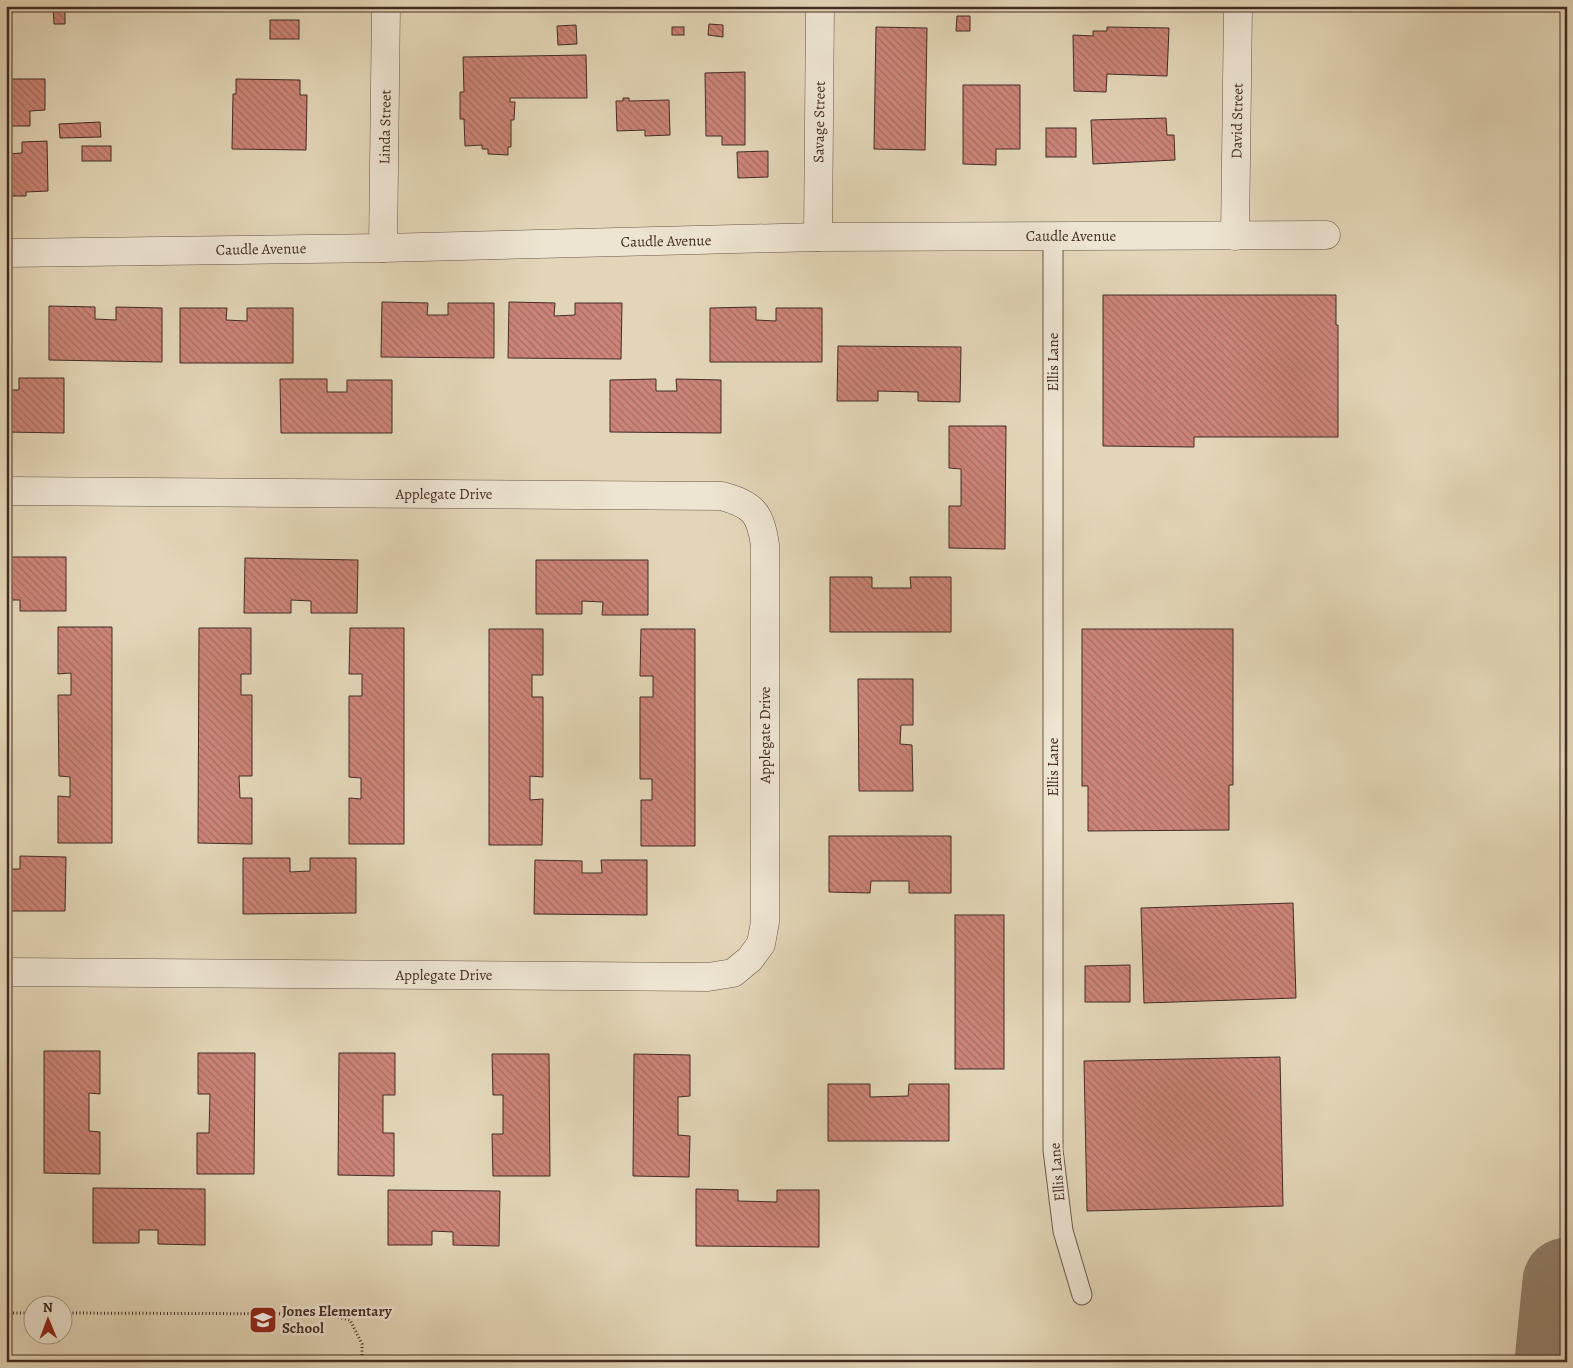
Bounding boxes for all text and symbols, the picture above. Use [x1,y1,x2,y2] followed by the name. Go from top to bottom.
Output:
[808,81,830,163] street label: Savage Street
[1226,83,1248,159] street label: David Street
[374,89,396,165] street label: Linda Street
[1026,226,1117,246] street label: Caudle Avenue
[621,230,712,252] street label: Caudle Avenue
[216,238,307,260] street label: Caudle Avenue
[1043,332,1063,391] street label: Ellis Lane
[394,484,493,504] street label: Applegate Drive
[755,686,775,785] street label: Applegate Drive
[1043,737,1063,796] street label: Ellis Lane
[394,965,493,985] street label: Applegate Drive
[1044,1141,1070,1202] street label: Ellis Lane
[22,1296,72,1346] north arrow
[43,1298,53,1317] text: N
[282,1301,393,1338] place label: Jones Elementary School
[248,1305,278,1335] school or university icon: Jones Elementary School

